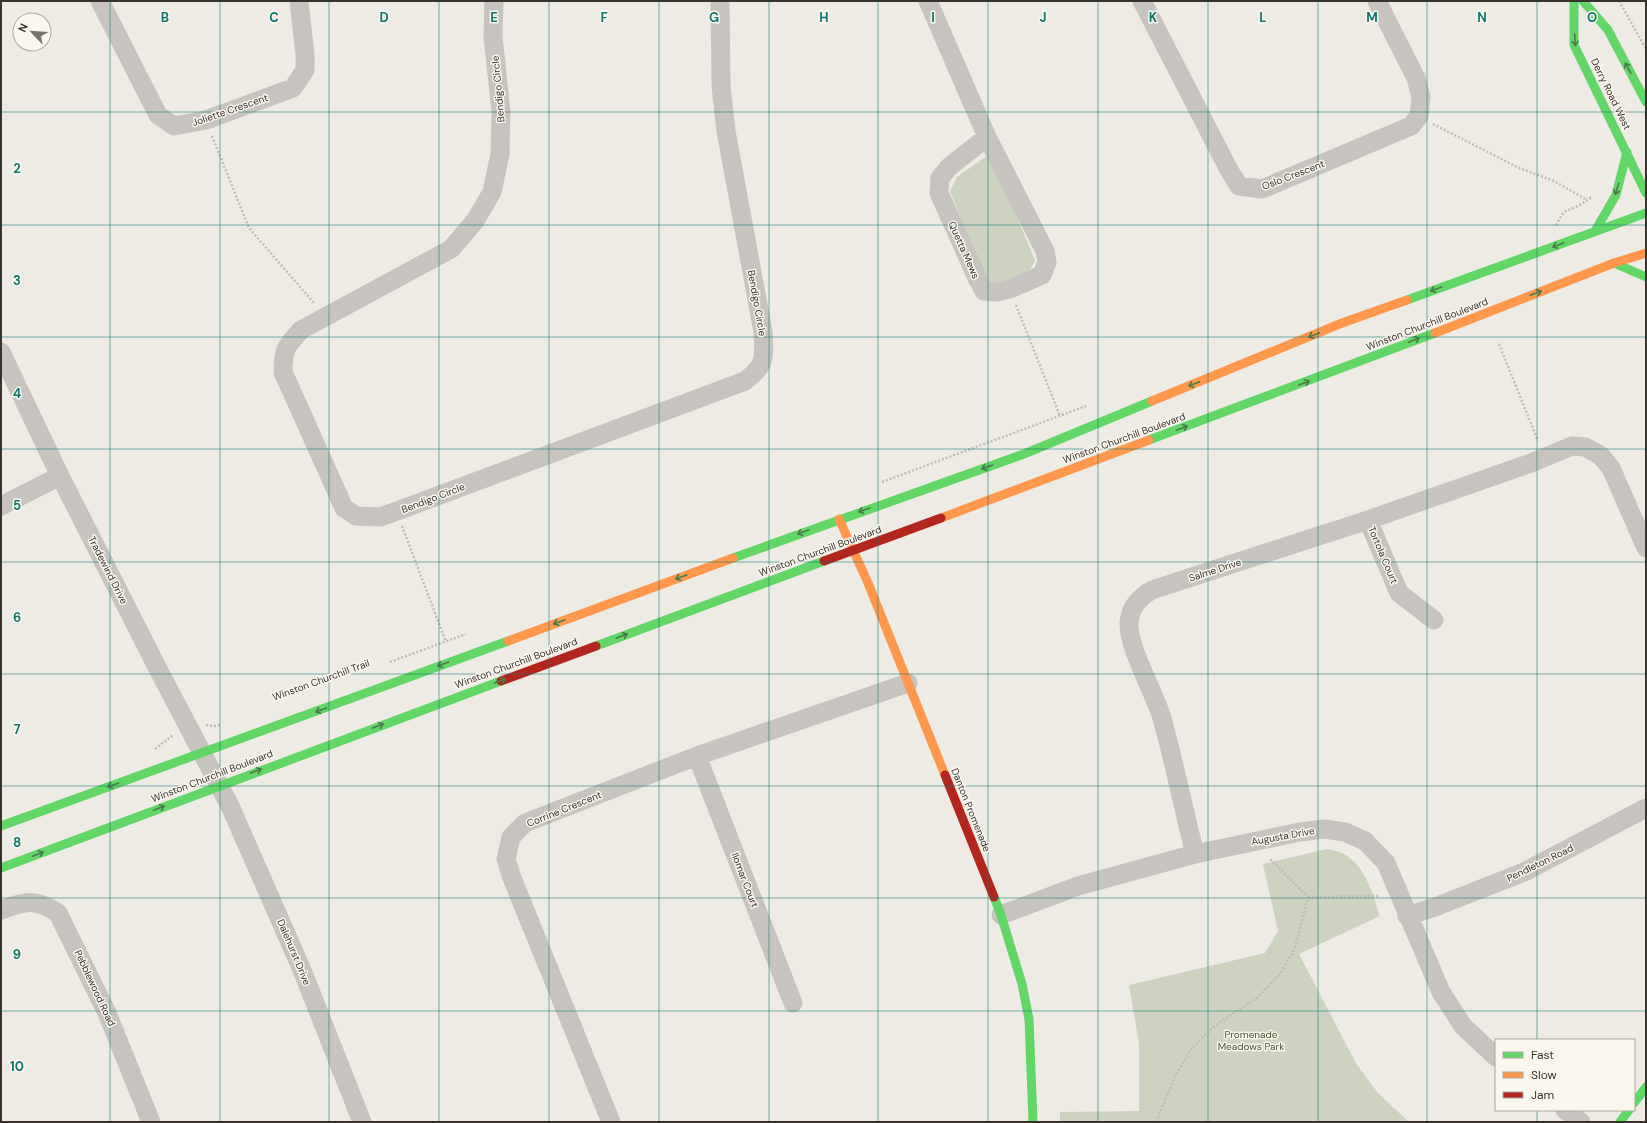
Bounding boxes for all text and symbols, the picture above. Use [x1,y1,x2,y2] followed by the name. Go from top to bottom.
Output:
[161,9,169,26] text: B
[269,9,279,26] text: C
[379,9,389,26] text: D
[490,9,498,26] text: E
[600,9,608,26] text: F
[709,9,719,26] text: G
[819,9,829,26] text: H
[931,9,935,26] text: I
[1039,9,1047,26] text: J
[1149,9,1158,26] text: K
[1259,9,1267,26] text: L
[1366,9,1378,26] text: M
[1477,9,1487,26] text: N
[1587,9,1597,26] text: O
[12,12,52,52] north arrow
[15,21,31,34] text: N
[1571,33,1578,46] one-way arrow
[489,55,507,123] street label: Bendigo Circle
[1588,56,1634,132] street label: Derry Road West
[1623,62,1631,74] one-way arrow
[190,91,270,129] street label: Joliette Crescent
[1260,157,1326,193] street label: Oslo Crescent
[13,160,21,177] text: 2
[1613,183,1620,196] one-way arrow
[946,219,982,281] street label: Quetta Mews
[1553,241,1565,249] one-way arrow
[745,269,769,337] street label: Bendigo Circle
[13,272,21,289] text: 3
[1430,286,1442,294] one-way arrow
[1529,289,1541,297] one-way arrow
[1364,295,1490,353] street label: Winston Churchill Boulevard
[1309,331,1321,339] one-way arrow
[1408,336,1420,344] one-way arrow
[1297,378,1309,386] one-way arrow
[1189,381,1201,388] one-way arrow
[13,385,21,402] text: 4
[1061,410,1187,466] street label: Winston Churchill Boulevard
[1175,424,1187,432] one-way arrow
[981,464,994,471] one-way arrow
[399,480,467,516] street label: Bendigo Circle
[13,497,21,514] text: 5
[858,507,871,514] one-way arrow
[757,523,883,579] street label: Winston Churchill Boulevard
[1365,524,1401,586] street label: Tortola Court
[797,529,809,537] one-way arrow
[85,534,131,606] street label: Tradewind Drive
[1187,555,1243,585] street label: Salme Drive
[674,574,687,581] one-way arrow
[13,609,21,626] text: 6
[553,618,565,626] one-way arrow
[616,632,629,639] one-way arrow
[453,635,579,691] street label: Winston Churchill Boulevard
[271,656,371,704] street label: Winston Churchill Trail
[438,661,450,669] one-way arrow
[494,677,507,684] one-way arrow
[316,706,328,714] one-way arrow
[14,721,21,738] text: 7
[372,722,385,729] one-way arrow
[149,747,275,805] street label: Winston Churchill Boulevard
[948,766,994,854] street label: Danton Promenade
[250,767,262,775] one-way arrow
[107,782,119,790] one-way arrow
[525,788,603,830] street label: Corrine Crescent
[153,804,165,812] one-way arrow
[1250,824,1316,848] street label: Augusta Drive
[13,834,21,851] text: 8
[1505,841,1575,885] street label: Pendleton Road
[31,849,43,857] one-way arrow
[729,851,761,909] street label: Ilomar Court
[274,917,314,987] street label: Dalehurst Drive
[13,946,21,963] text: 9
[72,948,118,1028] street label: Pebblewood Road
[1218,1028,1284,1053] park label: Promenade Meadows Park
[1495,1039,1635,1111] legend
[1531,1047,1554,1063] text: Fast
[10,1058,24,1075] text: 10
[1531,1067,1557,1083] text: Slow
[1531,1087,1554,1103] text: Jam

